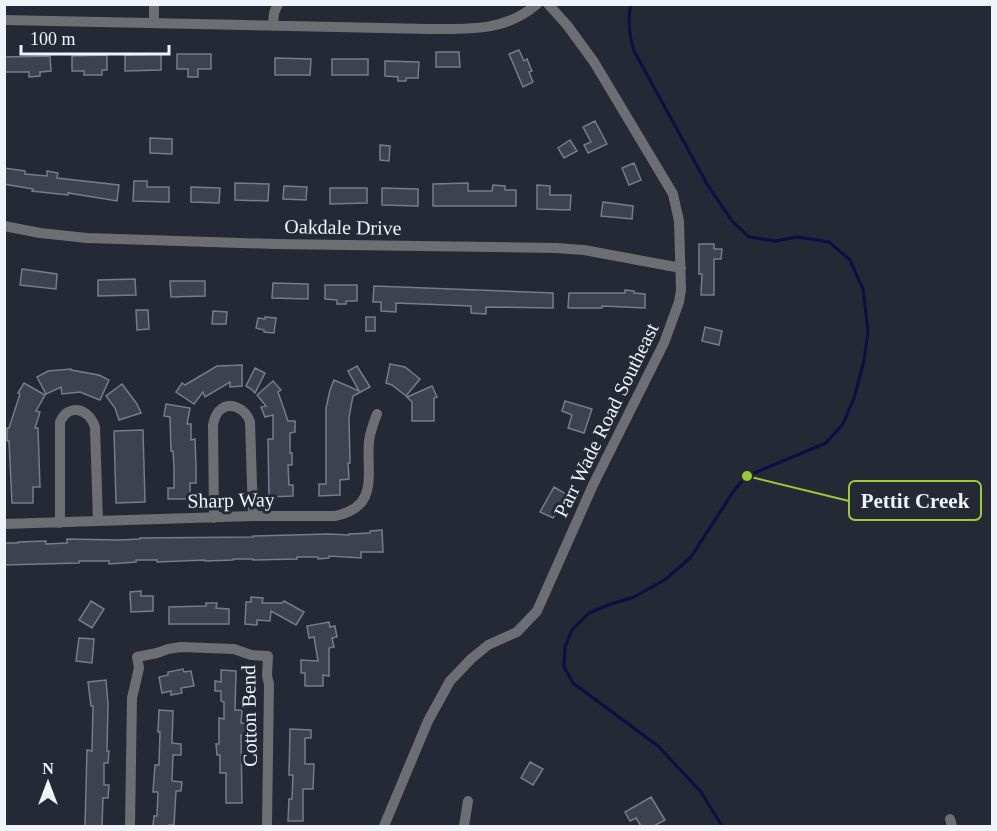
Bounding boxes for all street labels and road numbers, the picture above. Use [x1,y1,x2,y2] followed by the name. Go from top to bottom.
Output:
[284,215,402,239] street label: Oakdale Drive
[549,319,663,521] street label: Parr Wade Road Southeast
[187,488,275,513] street label: Sharp Way
[237,665,261,767] street label: Cotton Bend

